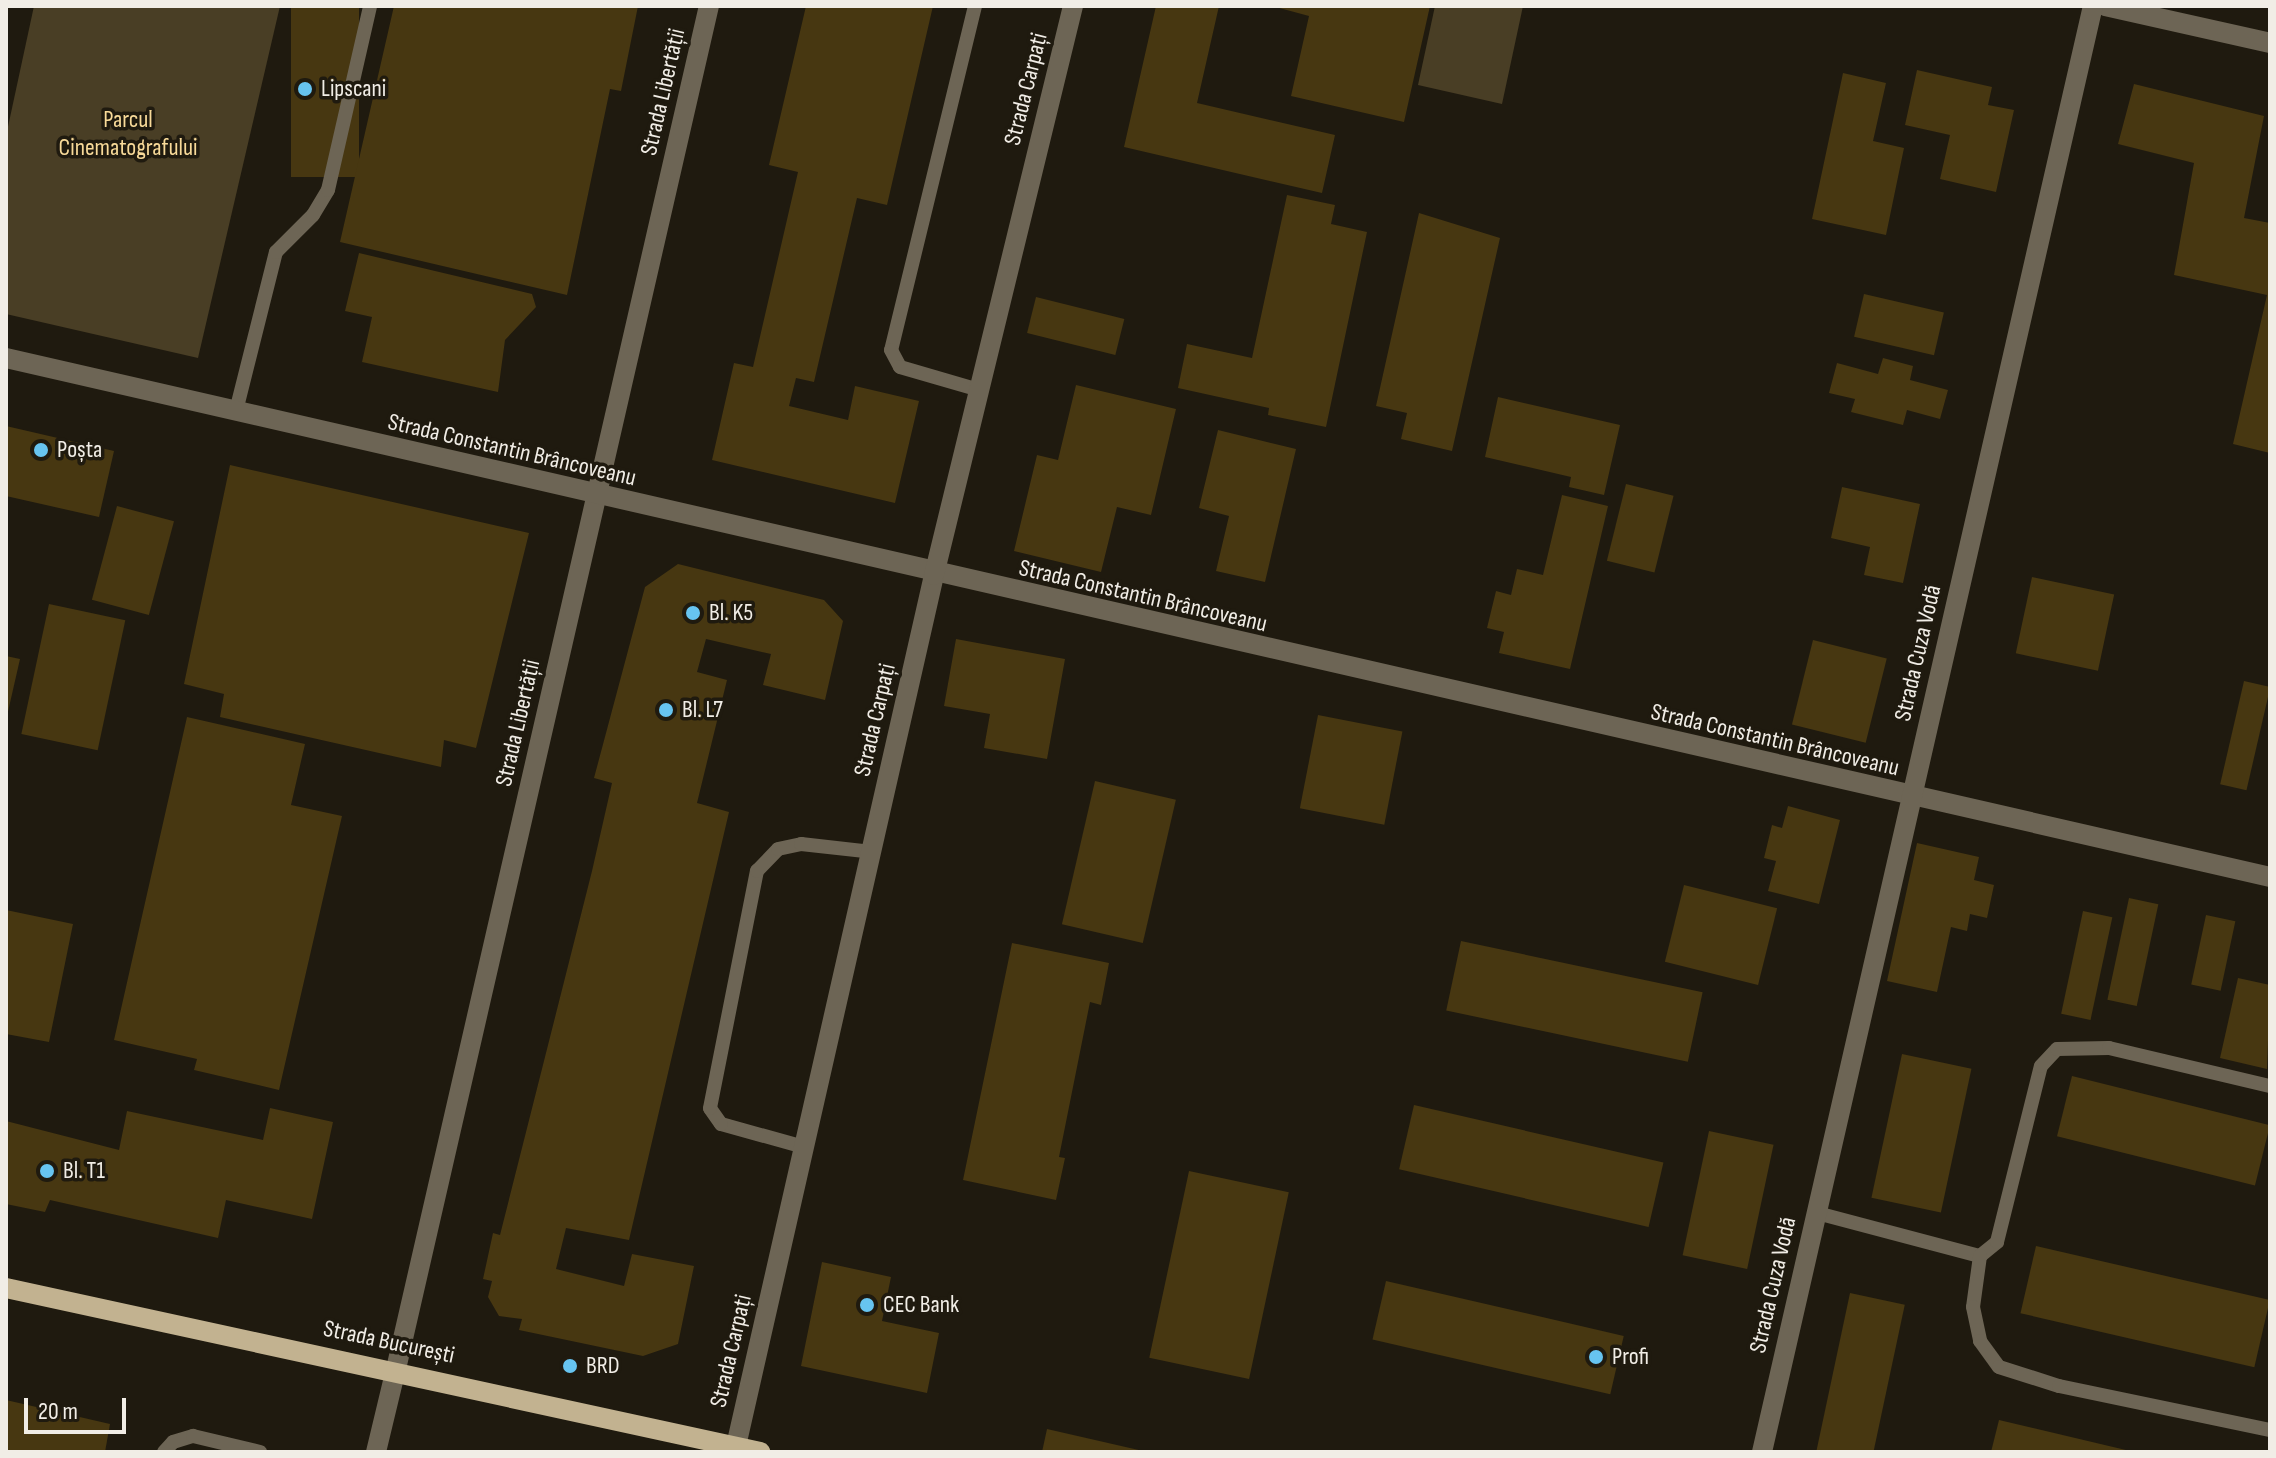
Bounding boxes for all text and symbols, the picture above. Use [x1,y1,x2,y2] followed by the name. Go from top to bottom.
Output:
[634,26,692,158] street label: Strada Libertății
[998,30,1054,148] street label: Strada Carpați
[321,75,386,103] place label: Lipscani
[296,80,314,98] marker: Lipscani
[59,106,197,162] park label: Parcul Cinematografului
[385,407,639,493] street label: Strada Constantin Brâncoveanu
[57,436,102,464] place label: Poșta
[32,441,50,459] marker: Poșta
[1016,553,1270,639] street label: Strada Constantin Brâncoveanu
[1888,582,1948,724] street label: Strada Cuza Vodă
[709,599,753,627] place label: Bl. K5
[684,604,702,622] marker: Bl. K5
[489,657,547,789] street label: Strada Libertății
[848,661,902,779] street label: Strada Carpați
[682,696,723,724] place label: Bl. L7
[1648,697,1902,783] street label: Strada Constantin Brâncoveanu
[657,701,675,719] marker: Bl. L7
[63,1157,105,1185] place label: Bl. T1
[38,1162,56,1180] marker: Bl. T1
[1743,1214,1803,1356] street label: Strada Cuza Vodă
[883,1291,959,1319] place label: CEC Bank
[704,1292,758,1410] street label: Strada Carpați
[858,1296,876,1314] marker: CEC Bank
[321,1314,457,1370] street label: Strada București
[1612,1343,1649,1371] place label: Profi
[1587,1348,1605,1366] marker: Profi
[586,1352,620,1380] place label: BRD
[561,1357,579,1375] marker: BRD
[28,1382,130,1432] scale bar
[38,1397,78,1426] text: 20 m

